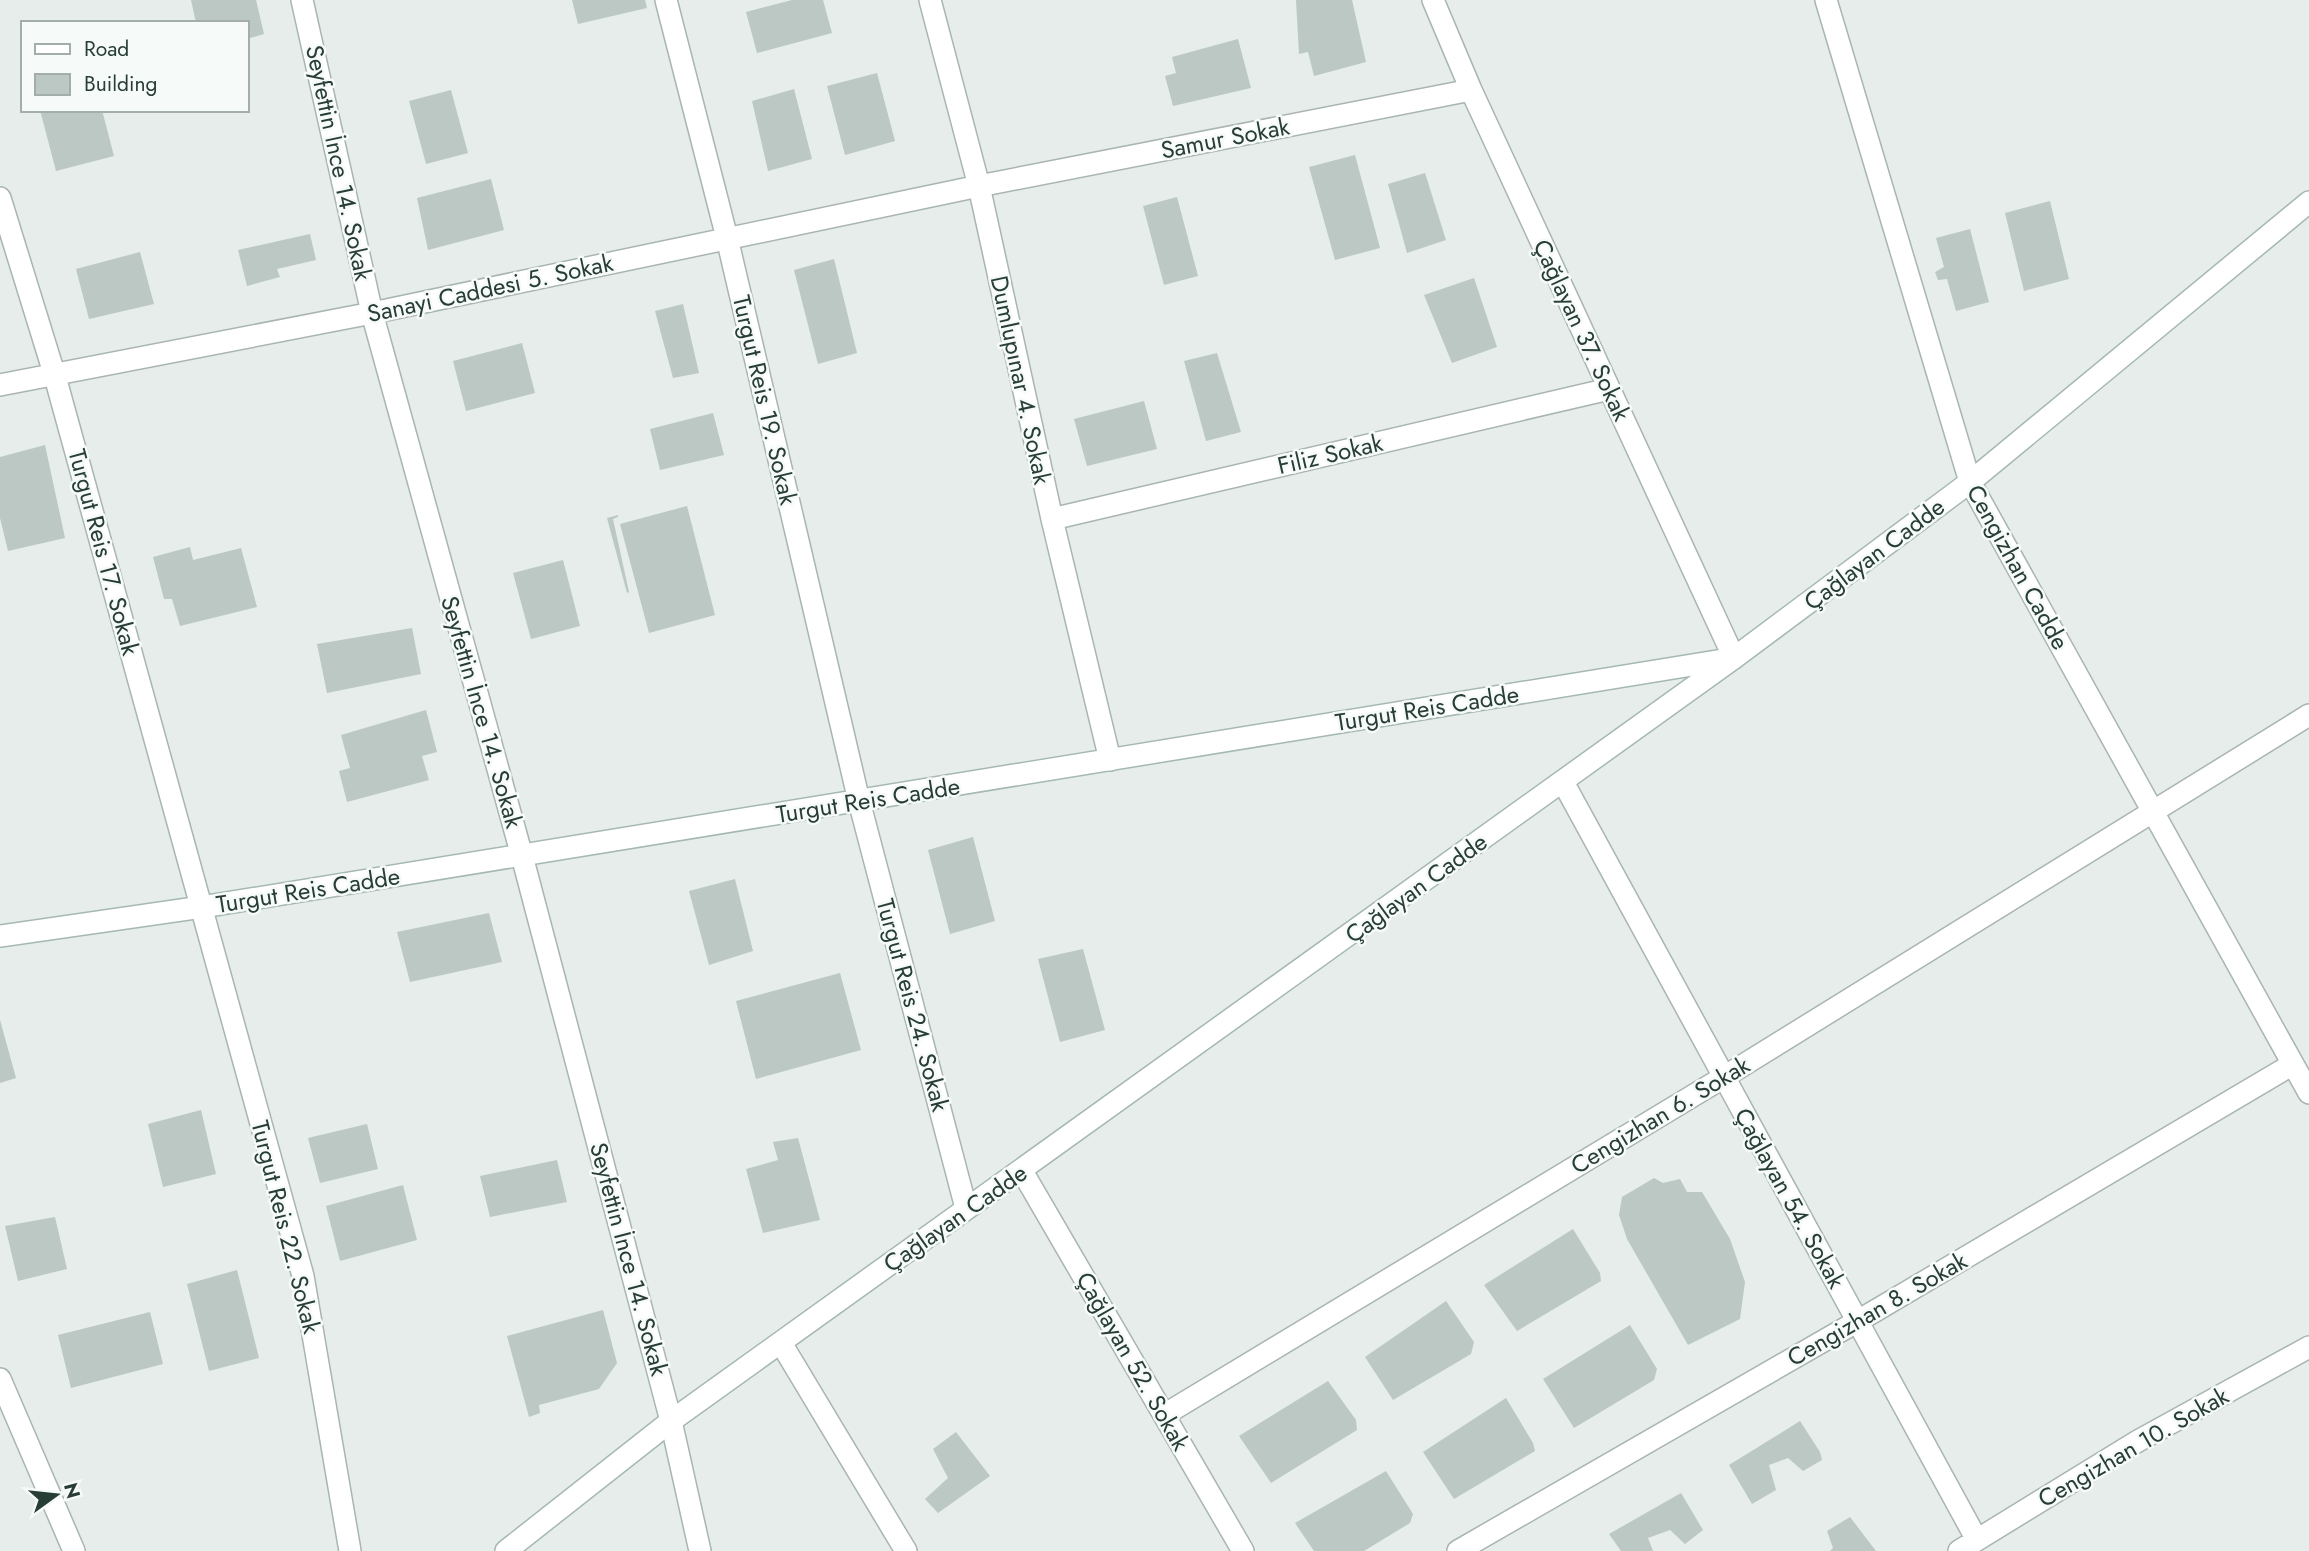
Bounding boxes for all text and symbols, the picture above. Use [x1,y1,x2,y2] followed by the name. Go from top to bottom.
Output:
[21,21,248,112] legend
[84,34,129,64] text: Road
[297,42,381,285] street label: Seyfettin İnce 14. Sokak
[84,69,157,99] text: Building
[1158,108,1293,168] street label: Samur Sokak
[1525,233,1640,427] street label: Çağlayan 37. Sokak
[364,245,617,331] street label: Sanayi Caddesi 5. Sokak
[982,272,1060,488] street label: Dumlupınar 4. Sokak
[724,292,806,509] street label: Turgut Reis 19. Sokak
[1274,425,1387,483] street label: Filiz Sokak
[60,445,148,659] street label: Turgut Reis 17. Sokak
[1958,478,2078,656] street label: Cengizhan Cadde
[1796,489,1952,619] street label: Çağlayan Cadde
[432,592,532,833] street label: Seyfettin İnce 14. Sokak
[1333,676,1521,740] street label: Turgut Reis Cadde
[774,768,962,832] street label: Turgut Reis Cadde
[1338,824,1494,952] street label: Çağlayan Cadde
[214,858,402,922] street label: Turgut Reis Cadde
[868,895,958,1116] street label: Turgut Reis 24. Sokak
[1564,1047,1757,1182] street label: Cengizhan 6. Sokak
[1726,1101,1854,1295] street label: Çağlayan 54. Sokak
[243,1117,330,1338] street label: Turgut Reis 22. Sokak
[581,1138,677,1380] street label: Seyfettin İnce 14. Sokak
[876,1155,1034,1281] street label: Çağlayan Cadde
[1781,1243,1974,1375] street label: Cengizhan 8. Sokak
[1068,1265,1199,1457] street label: Çağlayan 52. Sokak
[2031,1378,2235,1516] street label: Cengizhan 10. Sokak
[21,1460,91,1530] north arrow
[57,1480,87,1502] text: N

